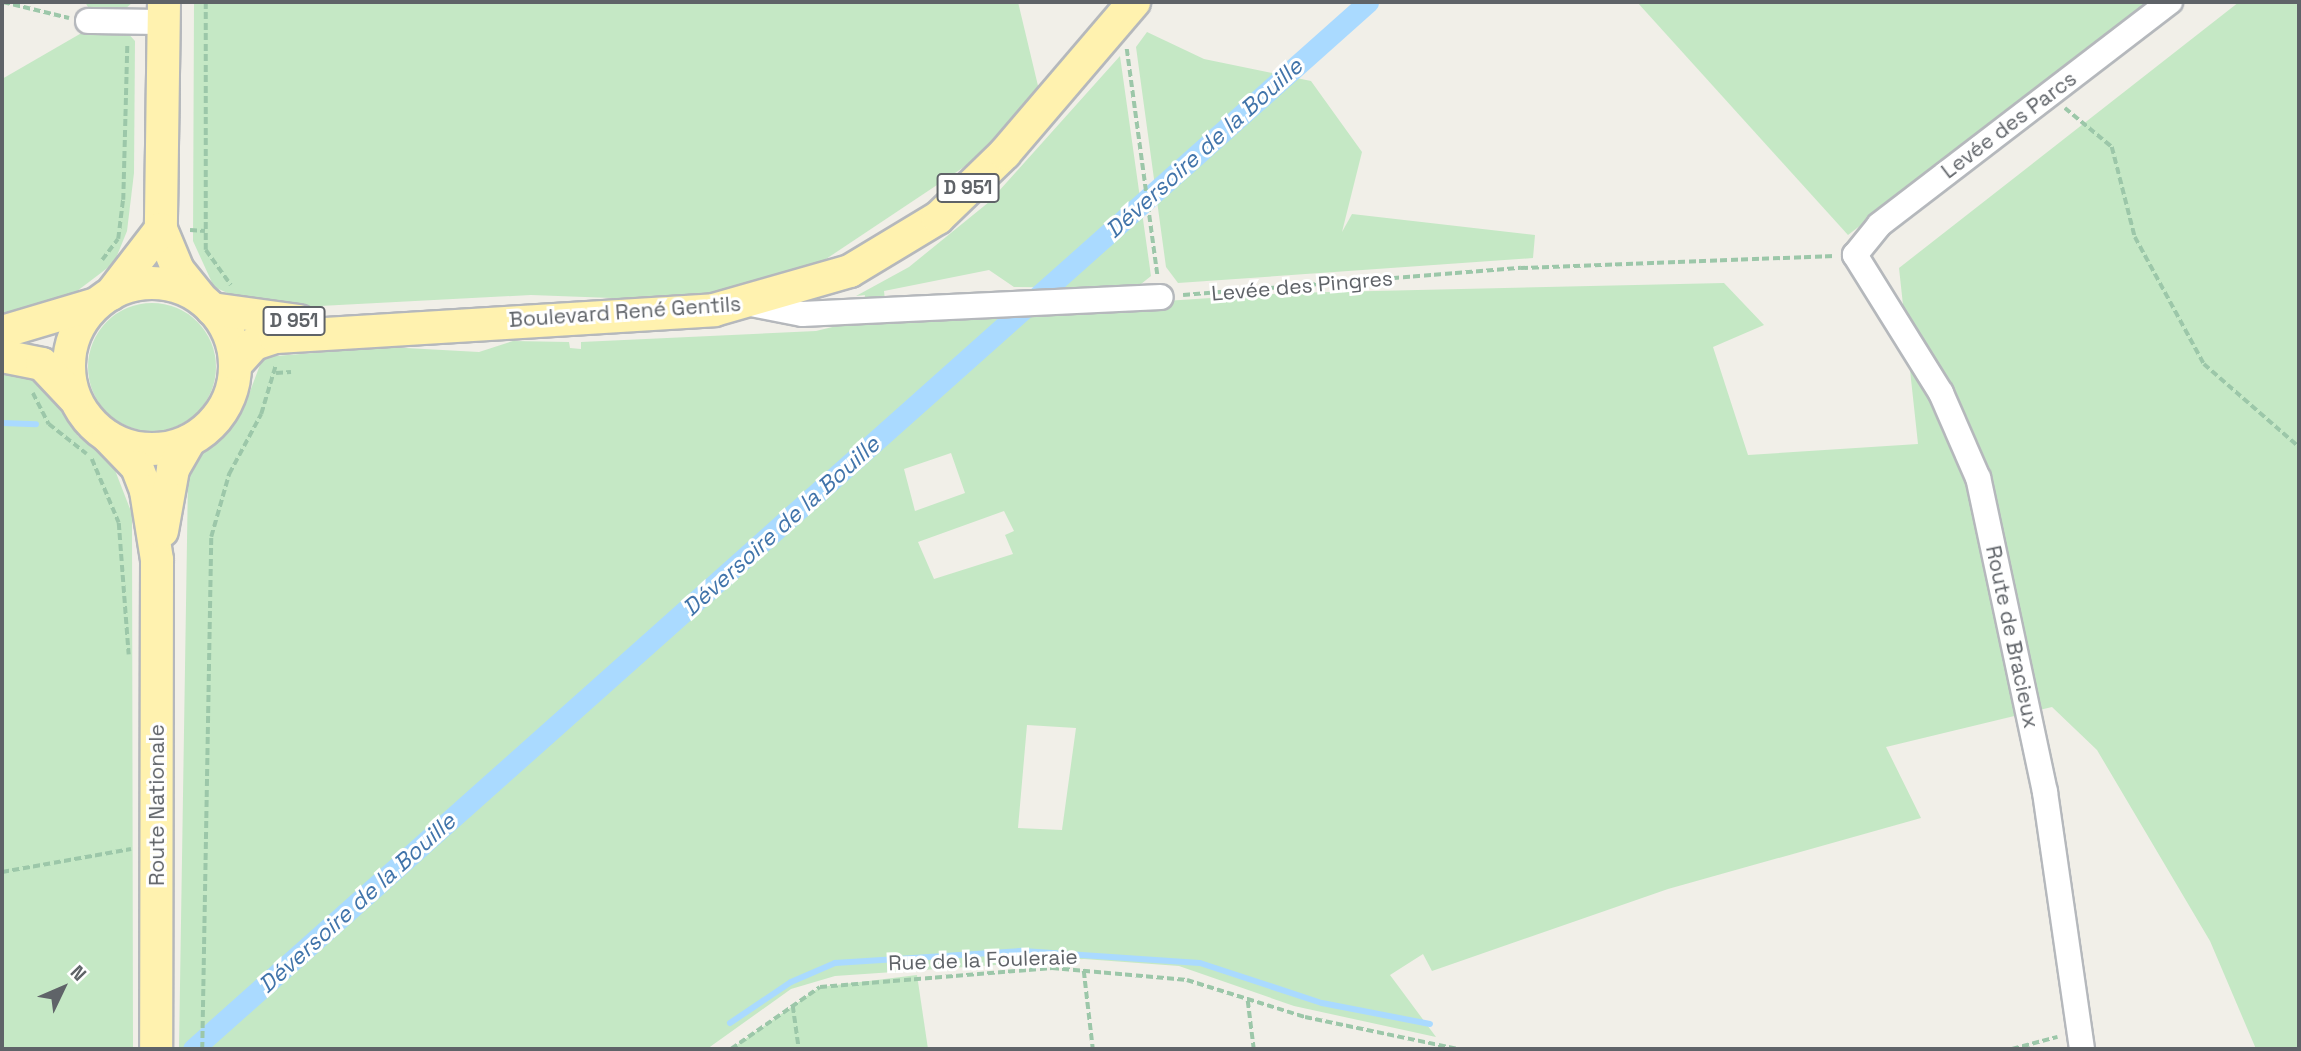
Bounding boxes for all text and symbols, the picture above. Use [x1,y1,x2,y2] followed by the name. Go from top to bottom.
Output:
[1100,52,1308,244] water label: Déversoire de la Bouille
[1936,66,2082,184] street label: Levée des Parcs
[936,172,1000,204] road number: D 951
[1210,266,1394,306] street label: Levée des Pingres
[508,291,742,333] street label: Boulevard René Gentils
[262,306,326,336] road number: D 951
[677,430,885,622] water label: Déversoire de la Bouille
[1980,543,2044,731] street label: Route de Bracieux
[144,724,170,886] street label: Route Nationale
[253,807,461,999] water label: Déversoire de la Bouille
[888,944,1078,976] street label: Rue de la Fouleraie
[28,953,98,1023] north arrow
[65,960,92,986] text: N

